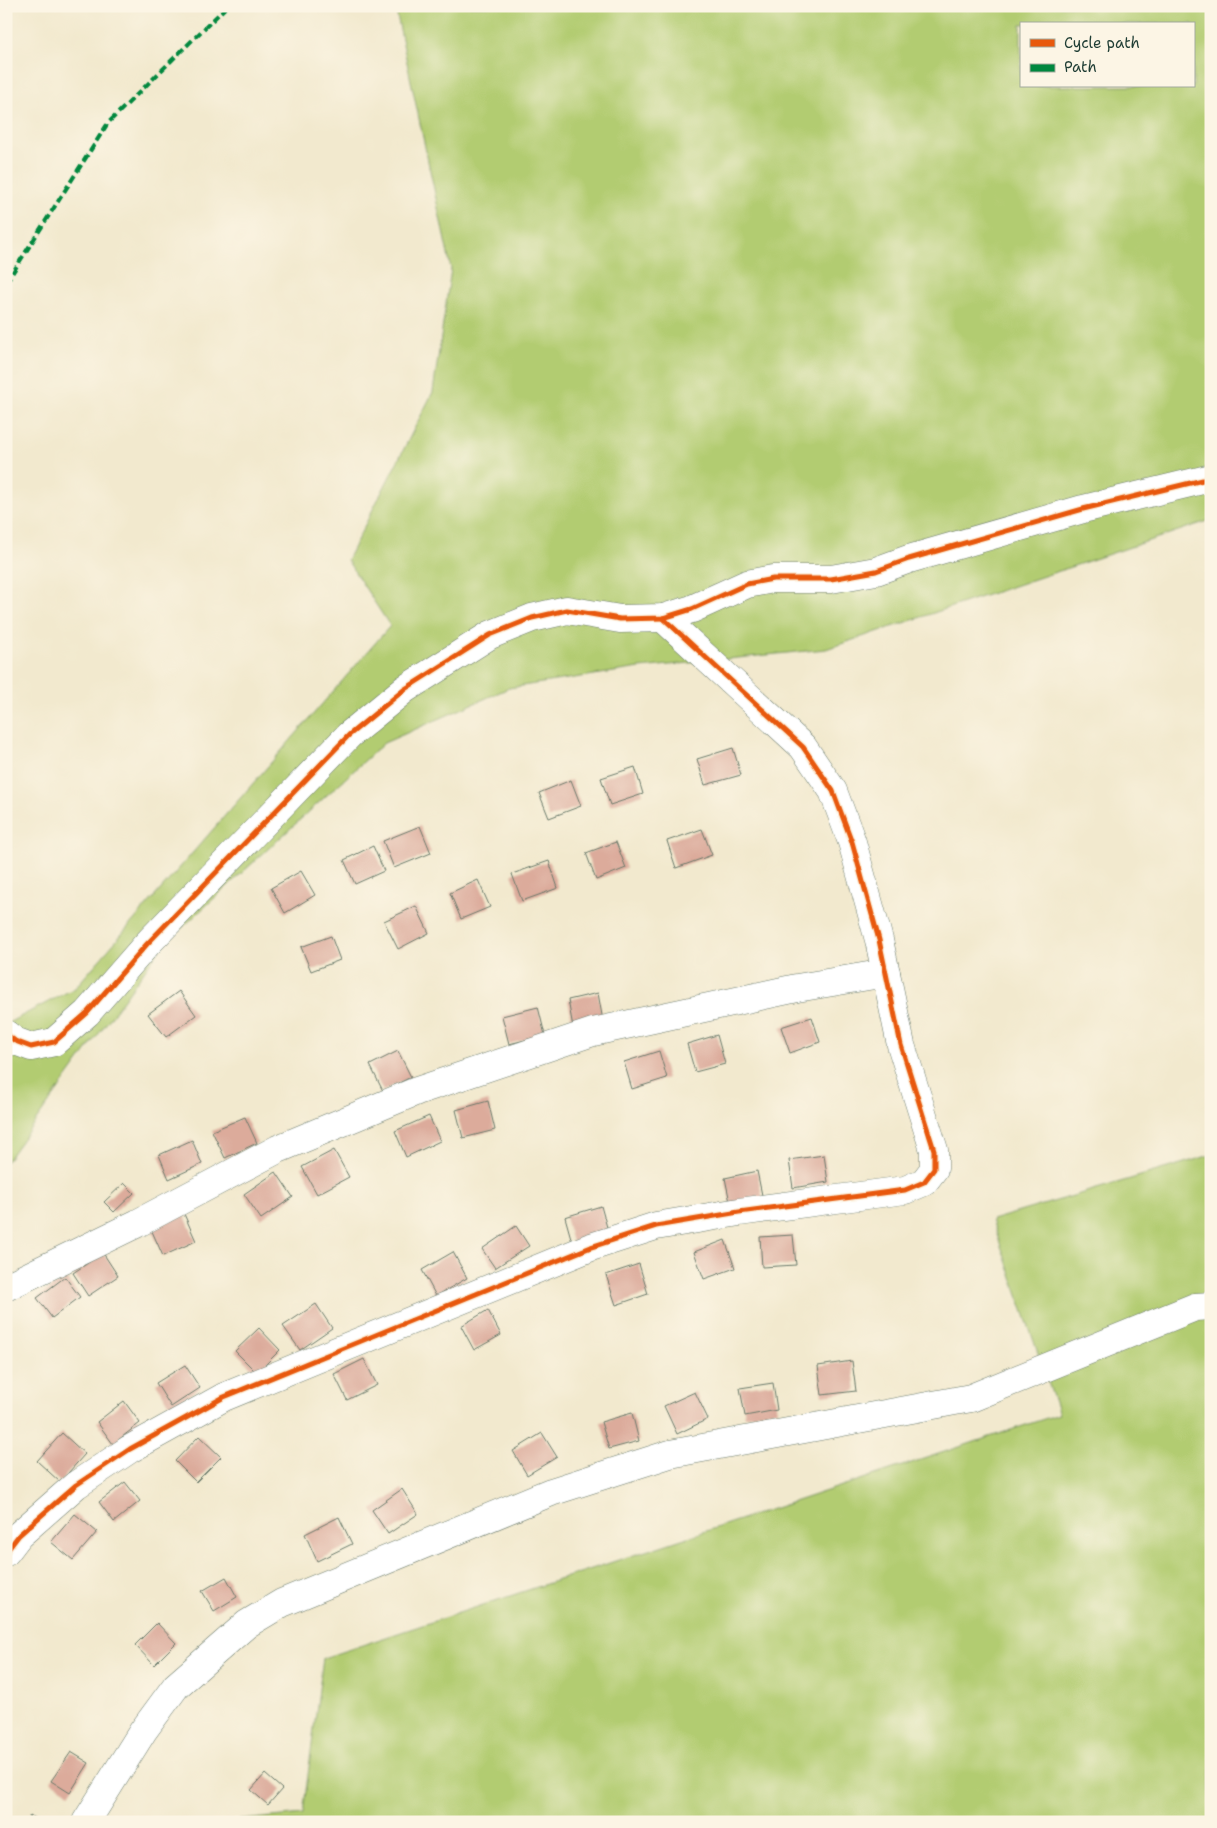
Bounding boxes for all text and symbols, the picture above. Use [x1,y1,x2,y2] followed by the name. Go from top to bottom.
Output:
[1020,22,1194,88] legend
[1064,33,1140,53] text: Cycle path
[1064,57,1097,77] text: Path

